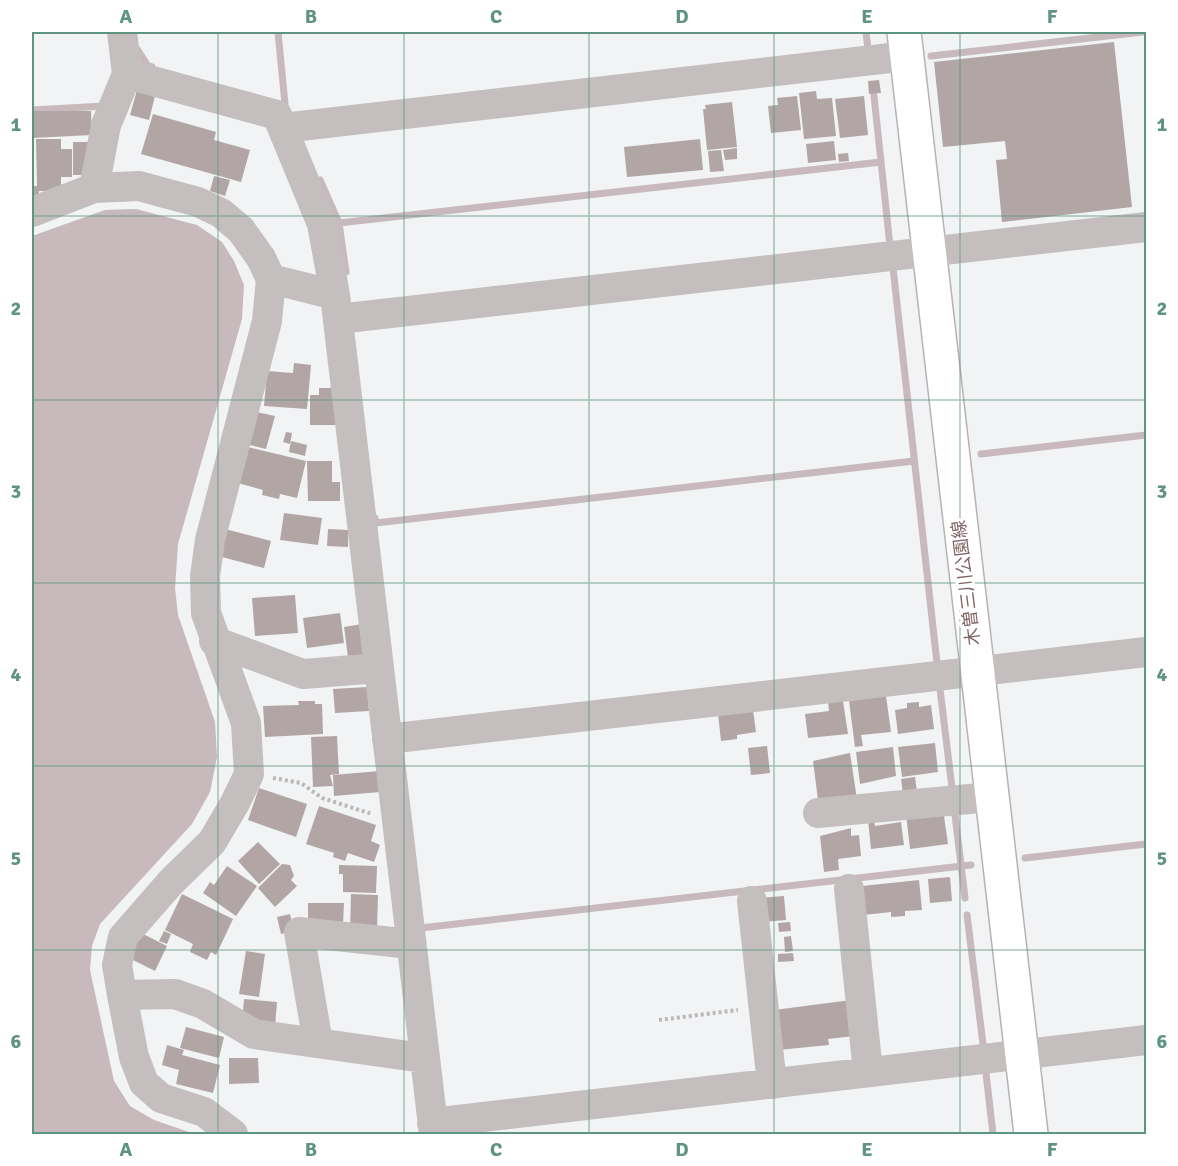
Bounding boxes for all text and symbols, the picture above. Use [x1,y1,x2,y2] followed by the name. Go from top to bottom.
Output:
[120,4,133,29] text: A
[305,4,317,29] text: B
[490,4,502,29] text: C
[675,4,689,29] text: D
[861,4,873,29] text: E
[1047,4,1058,29] text: F
[11,112,22,137] text: 1
[1157,112,1168,137] text: 1
[11,296,21,321] text: 2
[1157,296,1167,321] text: 2
[11,479,21,504] text: 3
[1157,479,1167,504] text: 3
[947,519,985,647] street label: 木曽三川公園線
[11,662,22,687] text: 4
[1157,662,1168,687] text: 4
[11,846,21,871] text: 5
[1157,846,1167,871] text: 5
[11,1029,22,1054] text: 6
[1157,1029,1168,1054] text: 6
[120,1137,133,1162] text: A
[305,1137,317,1162] text: B
[490,1137,502,1162] text: C
[675,1137,689,1162] text: D
[861,1137,873,1162] text: E
[1047,1137,1058,1162] text: F

